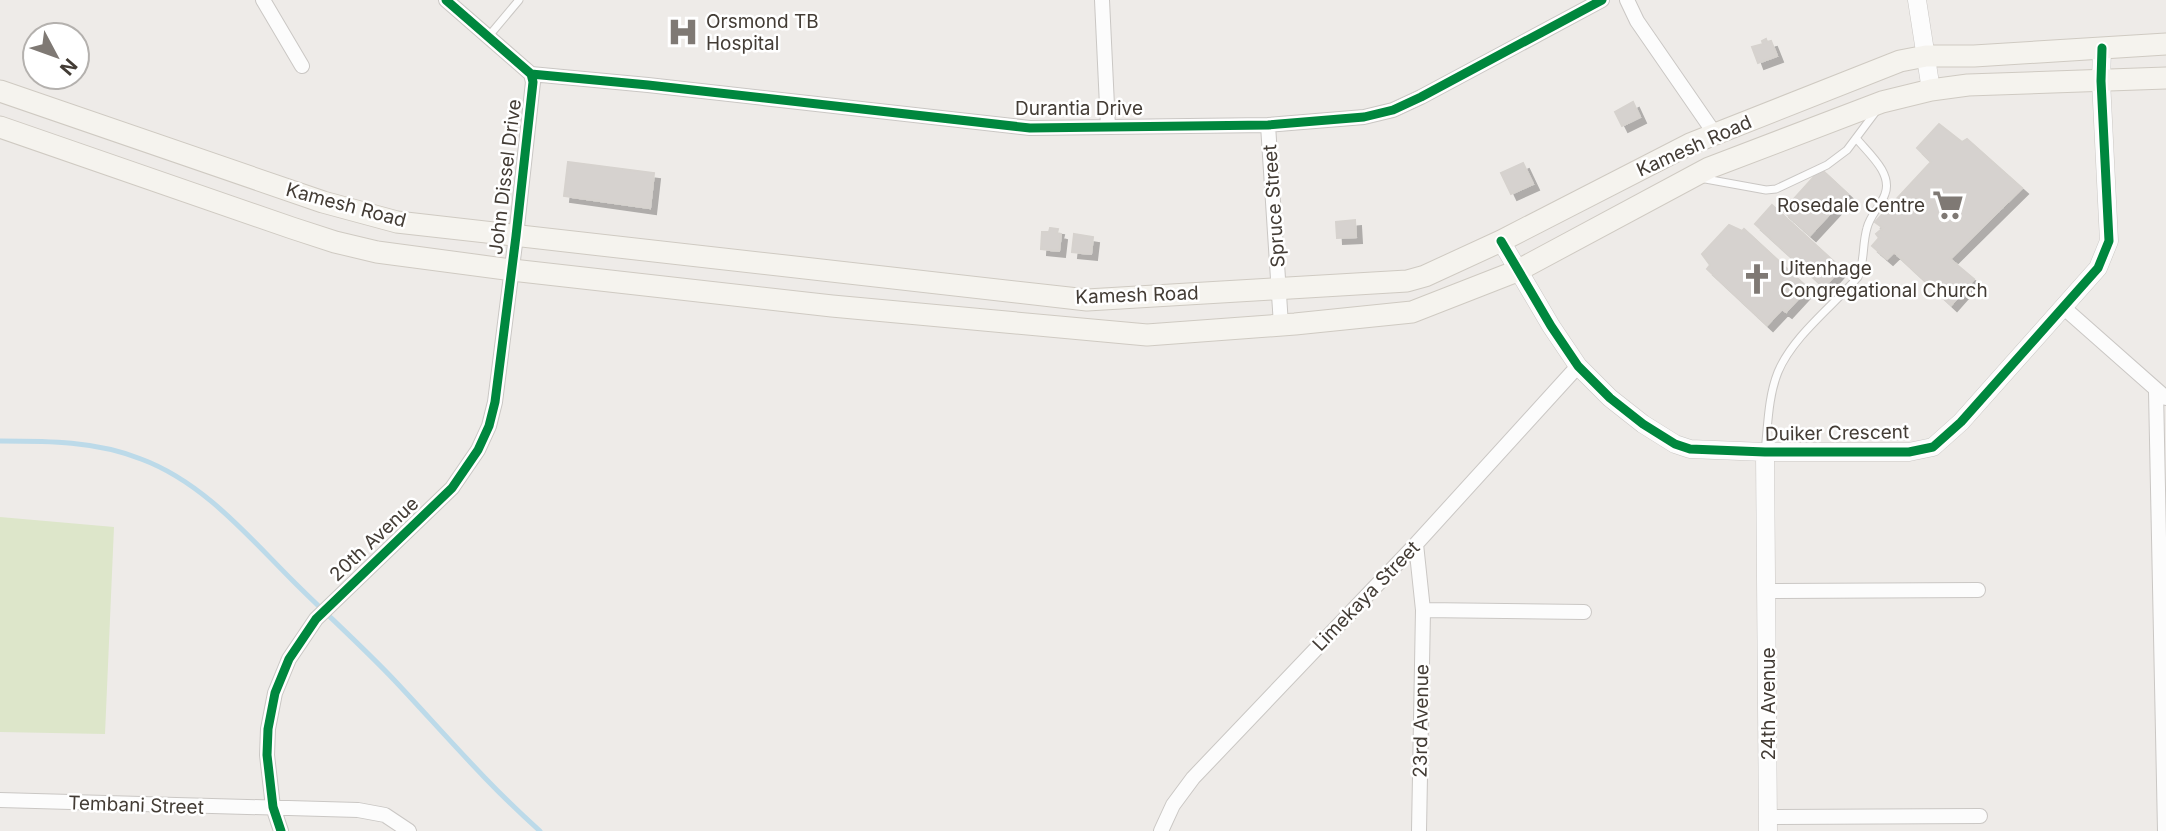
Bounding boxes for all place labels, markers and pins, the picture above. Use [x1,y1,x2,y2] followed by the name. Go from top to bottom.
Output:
[706,10,819,55] place label: Orsmond TB Hospital
[666,15,700,49] hospital icon: Orsmond TB Hospital
[1931,188,1965,222] supermarket icon: Rosedale Centre
[1777,194,1925,217] place label: Rosedale Centre
[1780,257,1988,302] place label: Uitenhage Congregational Church
[1740,262,1774,296] church icon: Uitenhage Congregational Church

